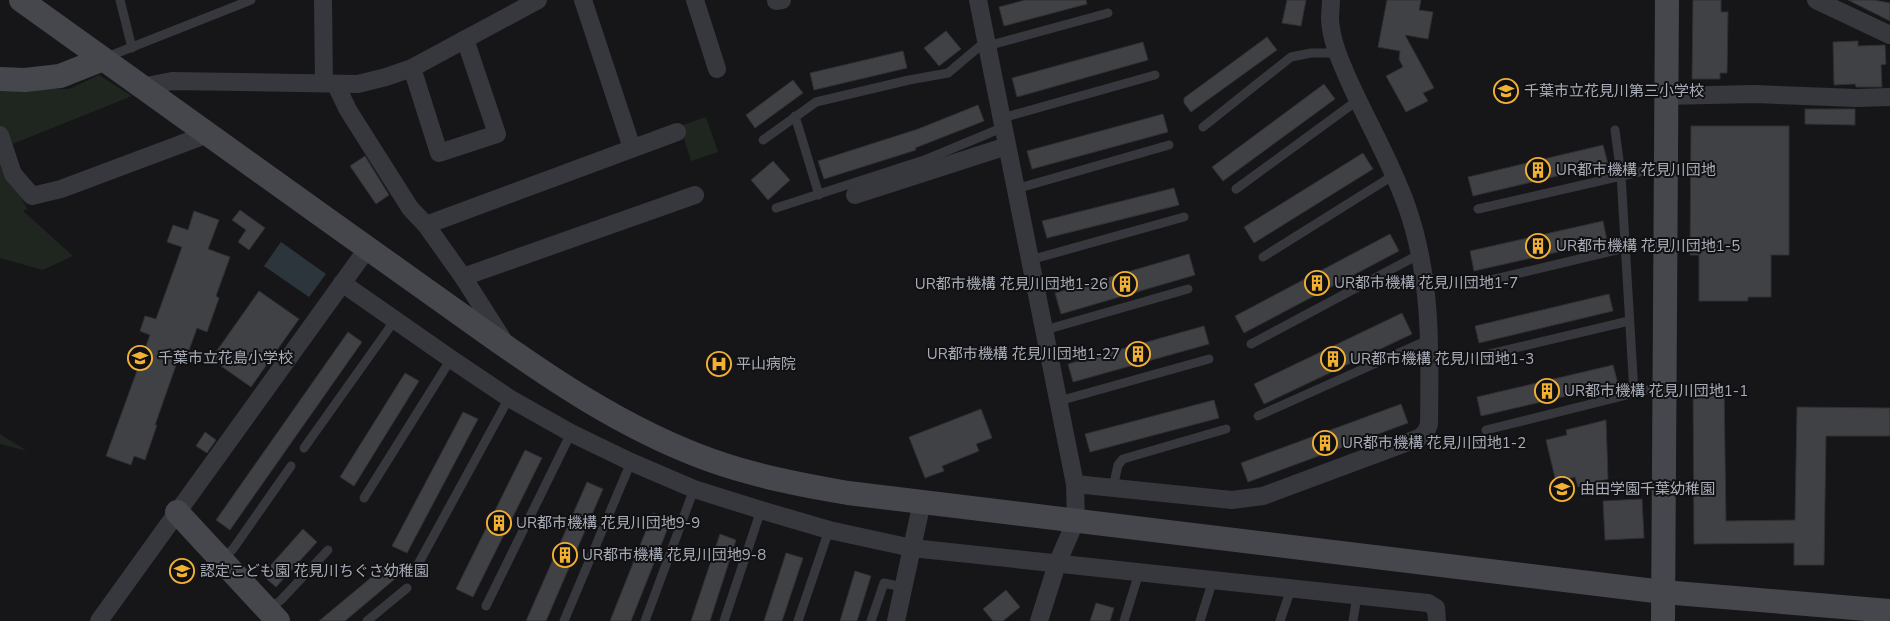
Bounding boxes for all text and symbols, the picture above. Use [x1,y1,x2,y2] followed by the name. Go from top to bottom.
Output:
[1493,78,1519,104] school or university icon: 千葉市立花見川第三小学校
[1524,81,1704,101] place label: 千葉市立花見川第三小学校
[1525,157,1551,183] building icon: UR都市機構 花見川団地
[1556,160,1716,180] place label: UR都市機構 花見川団地
[1525,233,1551,259] building icon: UR都市機構 花見川団地1-5
[1556,236,1740,256] place label: UR都市機構 花見川団地1-5
[1304,270,1330,296] building icon: UR都市機構 花見川団地1-7
[1112,271,1138,297] building icon: UR都市機構 花見川団地1-26
[1334,273,1518,293] place label: UR都市機構 花見川団地1-7
[915,274,1108,294] place label: UR都市機構 花見川団地1-26
[1125,341,1151,367] building icon: UR都市機構 花見川団地1-27
[927,344,1120,364] place label: UR都市機構 花見川団地1-27
[127,345,153,371] school or university icon: 千葉市立花島小学校
[1320,346,1346,372] building icon: UR都市機構 花見川団地1-3
[158,348,293,368] place label: 千葉市立花島小学校
[1350,349,1534,369] place label: UR都市機構 花見川団地1-3
[706,351,732,377] hospital icon: 平山病院
[736,354,796,374] place label: 平山病院
[1534,378,1560,404] building icon: UR都市機構 花見川団地1-1
[1564,381,1748,401] place label: UR都市機構 花見川団地1-1
[1312,430,1338,456] building icon: UR都市機構 花見川団地1-2
[1342,433,1526,453] place label: UR都市機構 花見川団地1-2
[1549,476,1575,502] school or university icon: 由田学園千葉幼稚園
[1580,479,1715,499] place label: 由田学園千葉幼稚園
[486,510,512,536] building icon: UR都市機構 花見川団地9-9
[516,513,700,533] place label: UR都市機構 花見川団地9-9
[552,542,578,568] building icon: UR都市機構 花見川団地9-8
[582,545,766,565] place label: UR都市機構 花見川団地9-8
[169,558,195,584] school or university icon: 認定こども園 花見川ちぐさ幼稚園
[200,561,429,581] place label: 認定こども園 花見川ちぐさ幼稚園

